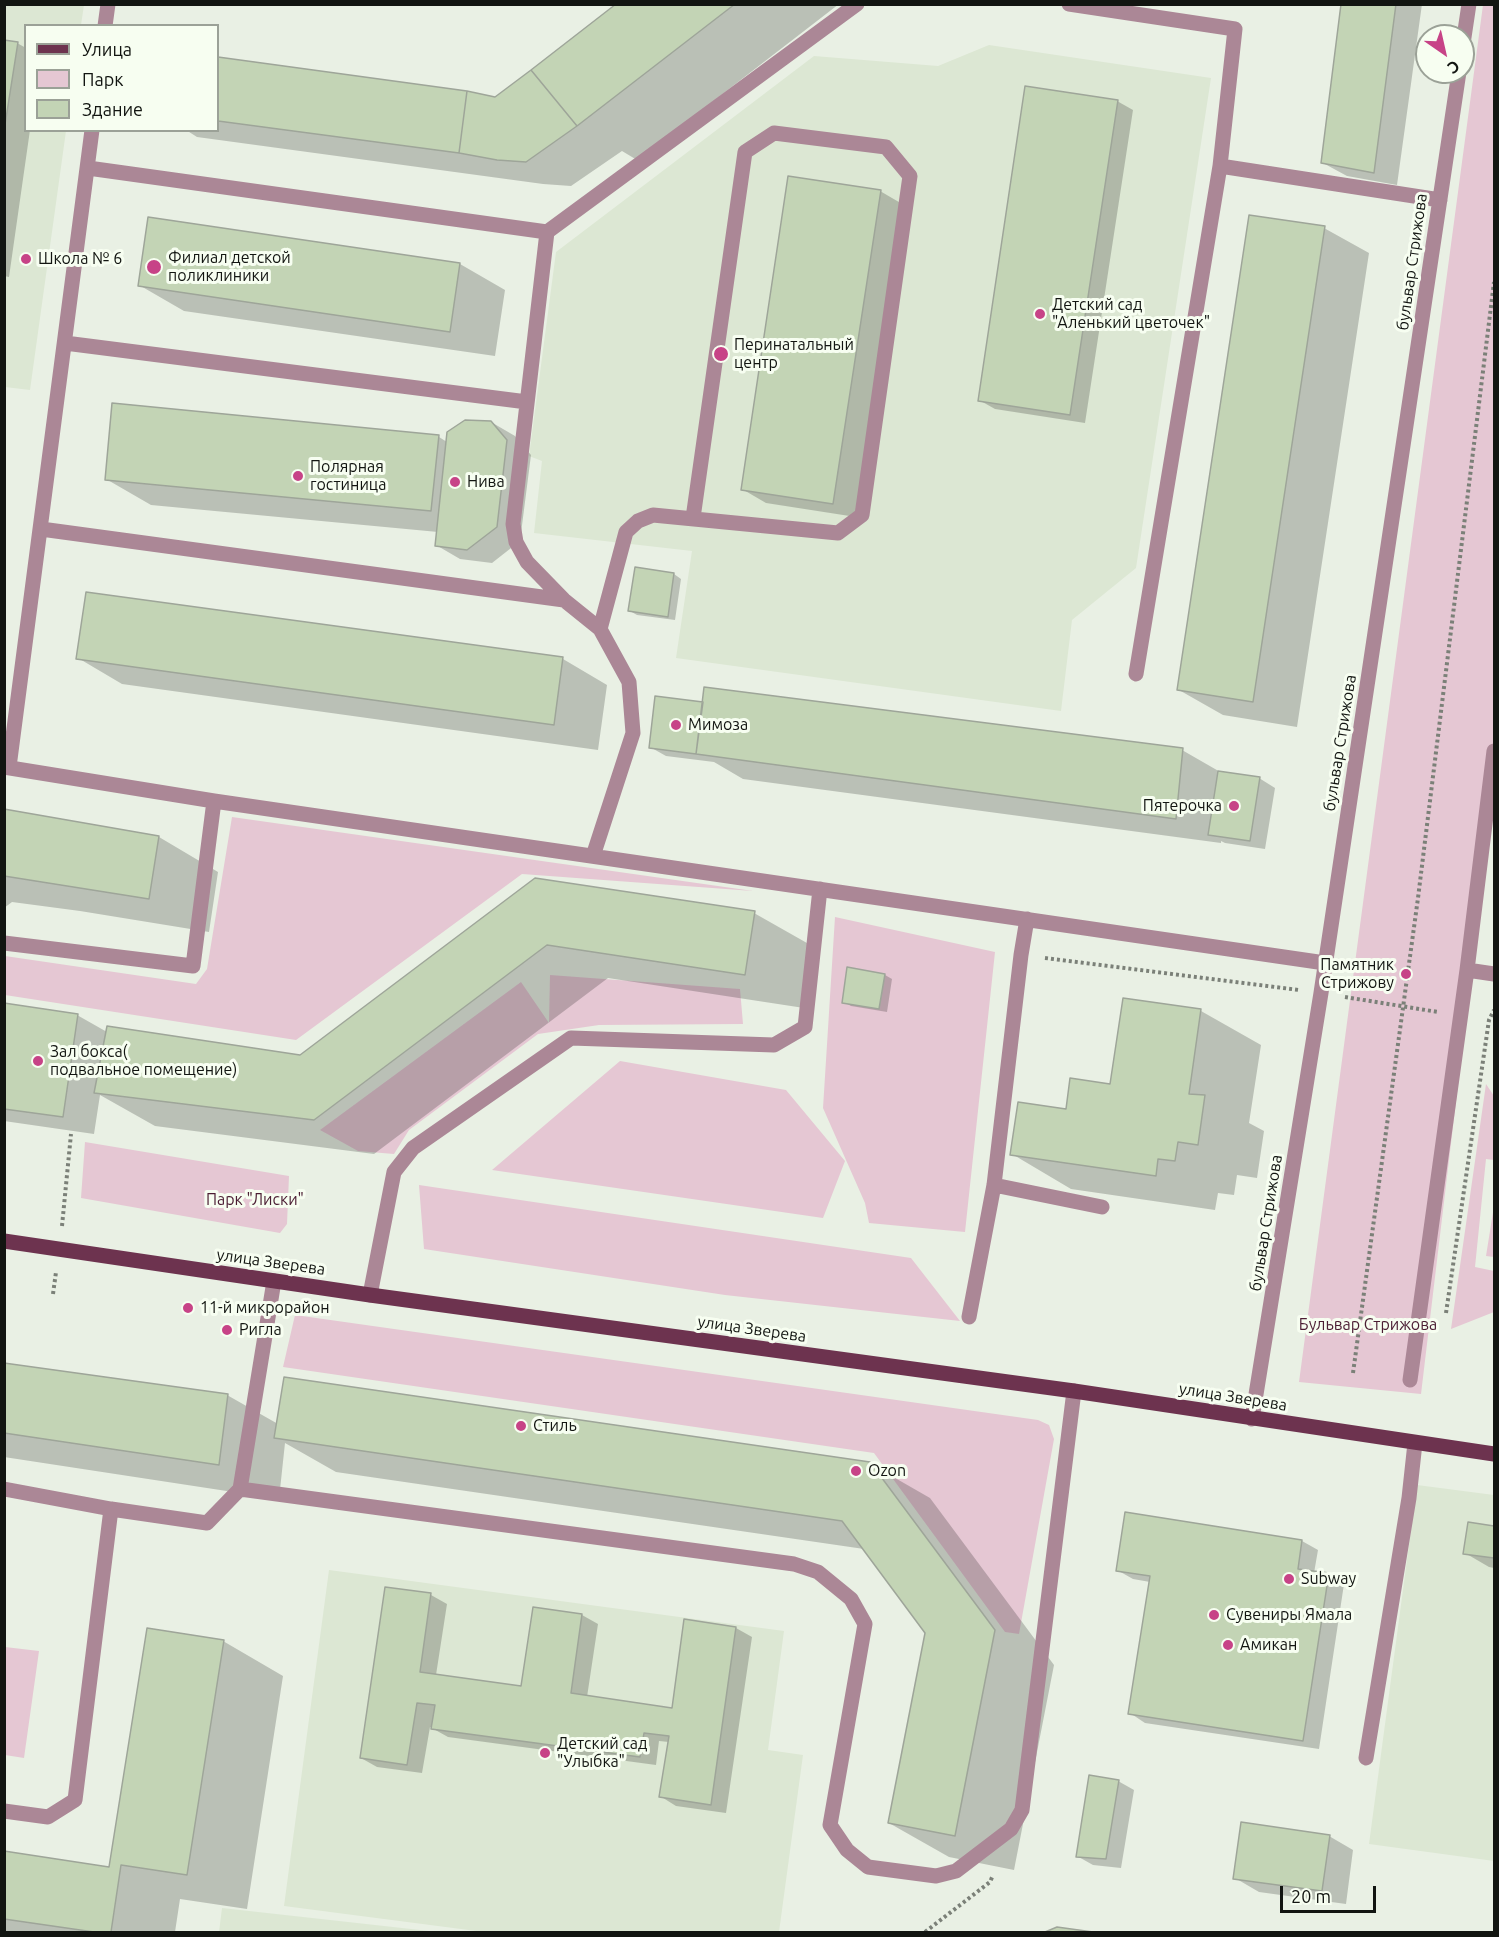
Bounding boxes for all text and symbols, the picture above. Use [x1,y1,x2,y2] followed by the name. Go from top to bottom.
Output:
[24,24,219,132] legend
[1415,24,1475,84] north arrow
[82,39,132,59] text: Улица
[1445,57,1463,78] text: С
[82,69,123,89] text: Парк
[82,99,143,119] text: Здание
[1393,192,1431,332] street label: бульвар Стрижова
[168,248,291,286] place label: Филиал детской поликлиники
[38,249,122,269] place label: Школа № 6
[19,252,33,266] marker: Школа № 6
[145,258,163,276] marker: Филиал детской поликлиники
[1052,295,1210,333] place label: Детский сад "Аленький цветочек"
[1033,307,1047,321] marker: Детский сад "Аленький цветочек"
[734,335,854,373] place label: Перинатальный центр
[712,345,730,363] marker: Перинатальный центр
[310,457,386,495] place label: Полярная гостиница
[291,469,305,483] marker: Полярная гостиница
[467,472,505,492] place label: Нива
[448,475,462,489] marker: Нива
[1320,673,1360,813] street label: бульвар Стрижова
[688,715,748,735] place label: Мимоза
[669,718,683,732] marker: Мимоза
[1143,796,1222,816] place label: Пятерочка
[1227,799,1241,813] marker: Пятерочка
[1320,955,1394,993] place label: Памятник Стрижову
[1399,967,1413,981] marker: Памятник Стрижову
[50,1042,237,1080] place label: Зал бокса( подвальное помещение)
[31,1054,45,1068] marker: Зал бокса( подвальное помещение)
[1246,1153,1286,1293] street label: бульвар Стрижова
[206,1190,304,1210] park label: Парк "Лиски"
[216,1245,326,1279] street label: улица Зверева
[200,1298,330,1318] place label: 11-й микрорайон
[181,1301,195,1315] marker: 11-й микрорайон
[697,1312,807,1346] street label: улица Зверева
[1299,1315,1437,1335] park label: Бульвар Стрижова
[239,1320,282,1340] place label: Ригла
[220,1323,234,1337] marker: Ригла
[1177,1379,1289,1415] street label: улица Зверева
[533,1416,577,1436] place label: Стиль
[514,1419,528,1433] marker: Стиль
[868,1461,906,1481] place label: Ozon
[849,1464,863,1478] marker: Ozon
[1301,1569,1356,1589] place label: Subway
[1282,1572,1296,1586] marker: Subway
[1226,1605,1352,1625] place label: Cувениры Ямала
[1207,1608,1221,1622] marker: Cувениры Ямала
[1240,1635,1297,1655] place label: Амикан
[1221,1638,1235,1652] marker: Амикан
[557,1734,647,1772] place label: Детский сад "Улыбка"
[538,1746,552,1760] marker: Детский сад "Улыбка"
[1283,1874,1379,1912] scale bar
[1291,1886,1331,1906] text: 20 m

